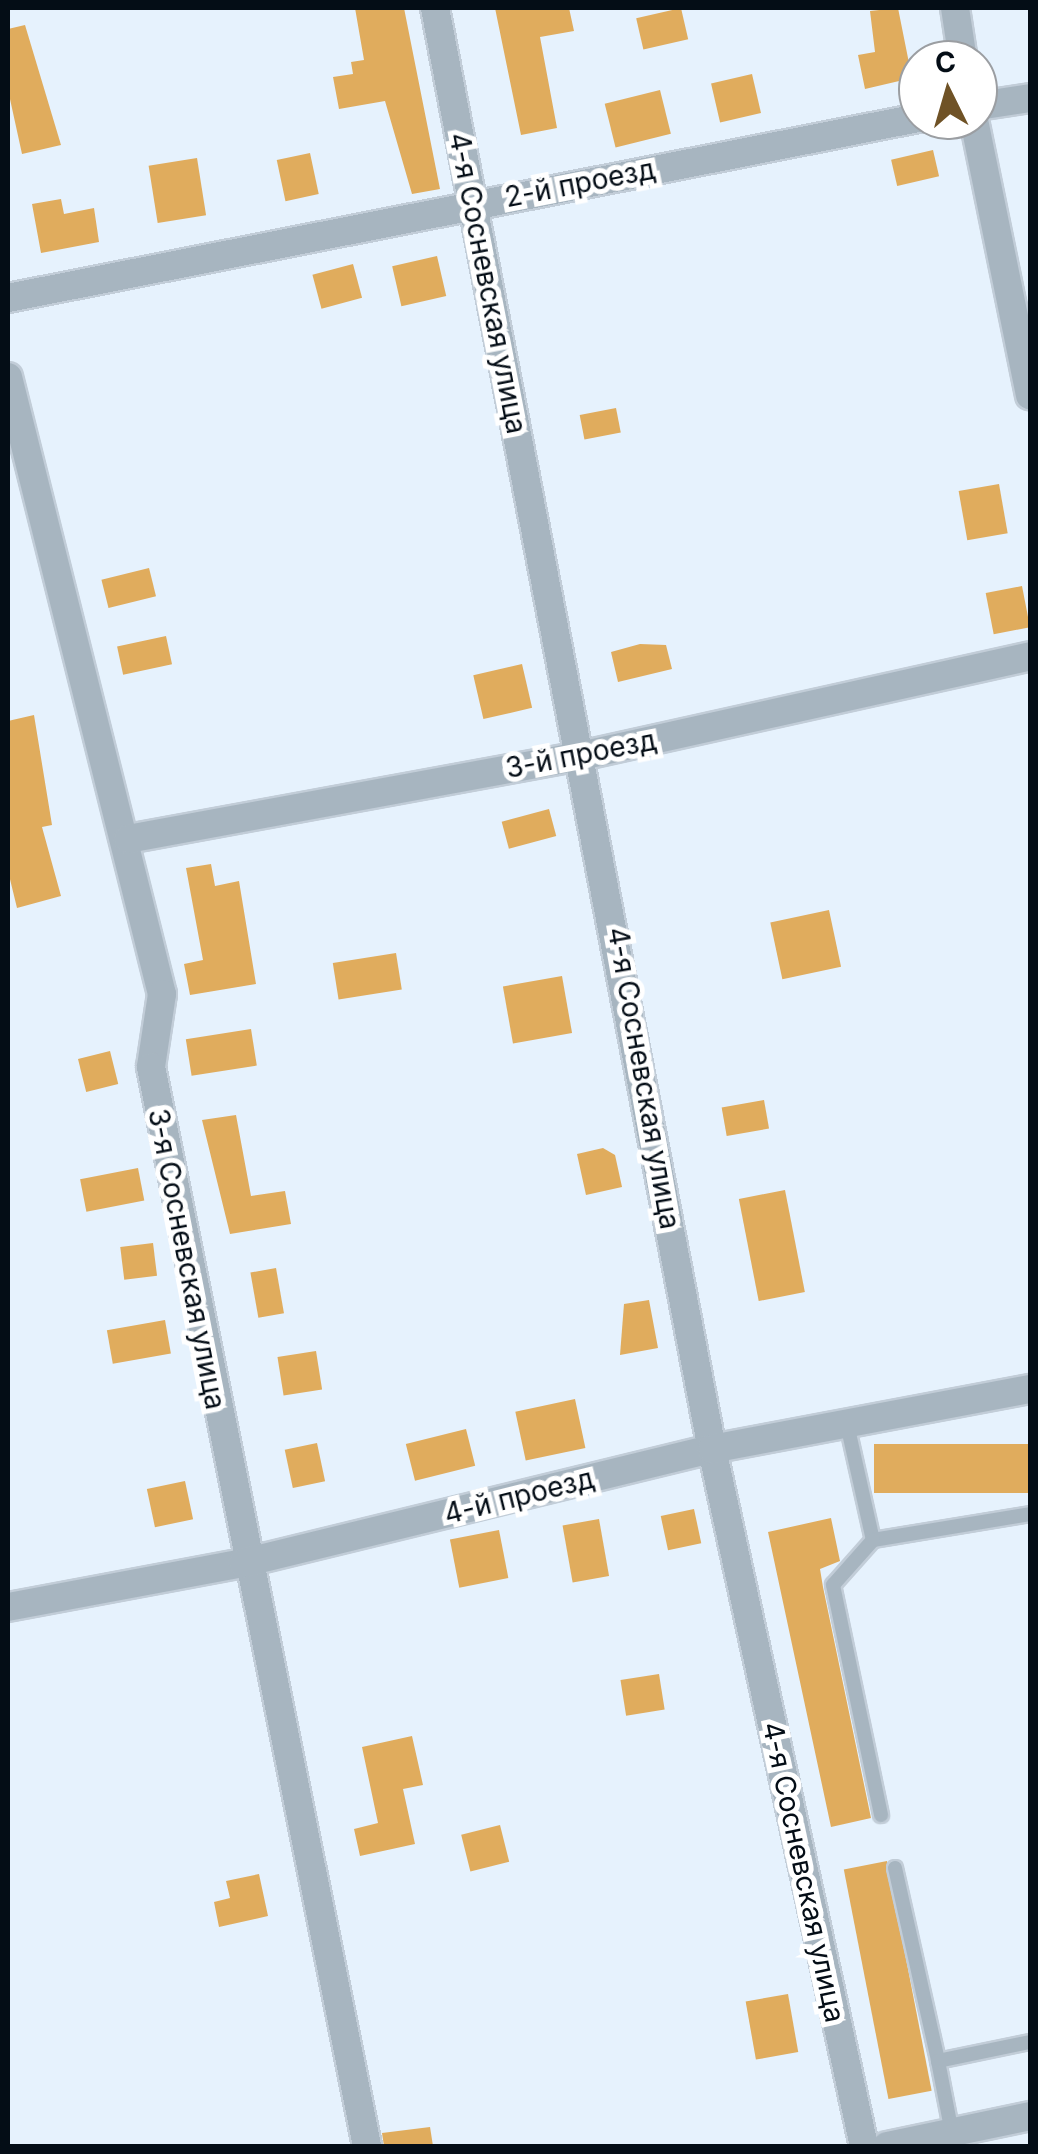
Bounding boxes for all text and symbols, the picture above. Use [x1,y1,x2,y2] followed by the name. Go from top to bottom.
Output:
[898,40,998,140] north arrow
[934,44,957,80] text: С
[442,130,534,436] street label: 4-я Сосневская улица
[502,152,658,214] street label: 2-й проезд
[503,723,659,785] street label: 3-й проезд
[601,924,687,1232] street label: 4-я Сосневская улица
[141,1106,233,1412] street label: 3-я Сосневская улица
[440,1461,598,1531] street label: 4-й проезд
[756,1719,852,2025] street label: 4-я Сосневская улица

